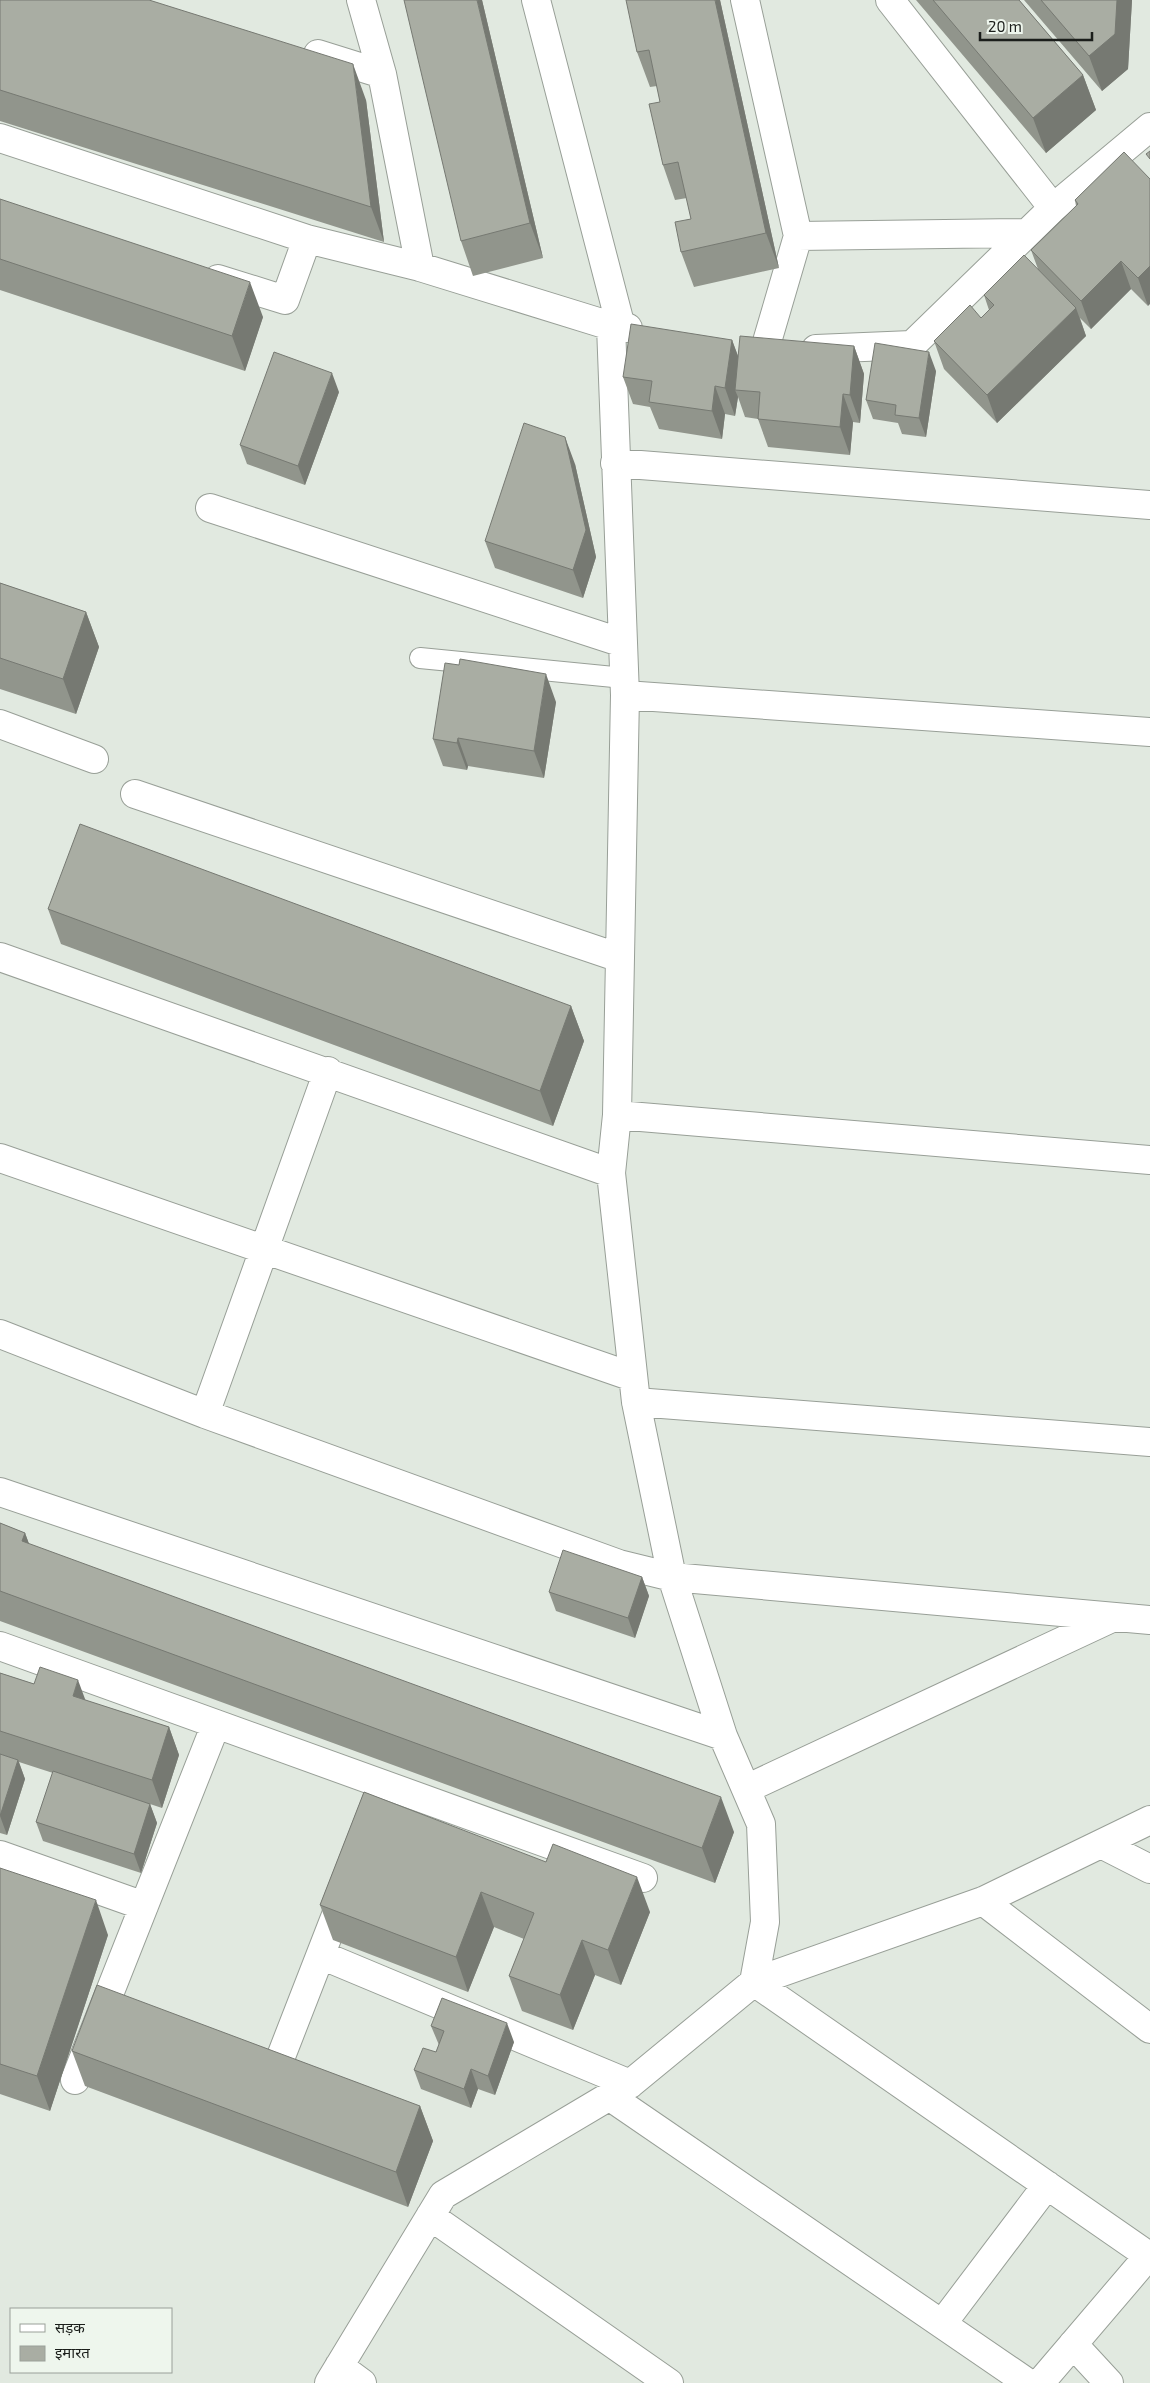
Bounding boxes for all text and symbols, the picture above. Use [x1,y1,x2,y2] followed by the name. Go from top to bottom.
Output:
[980,10,1092,42] scale bar
[988,17,1022,35] text: 20 m
[10,2308,172,2373] legend
[55,2318,85,2336] text: सड़क
[55,2343,90,2361] text: इमारत

